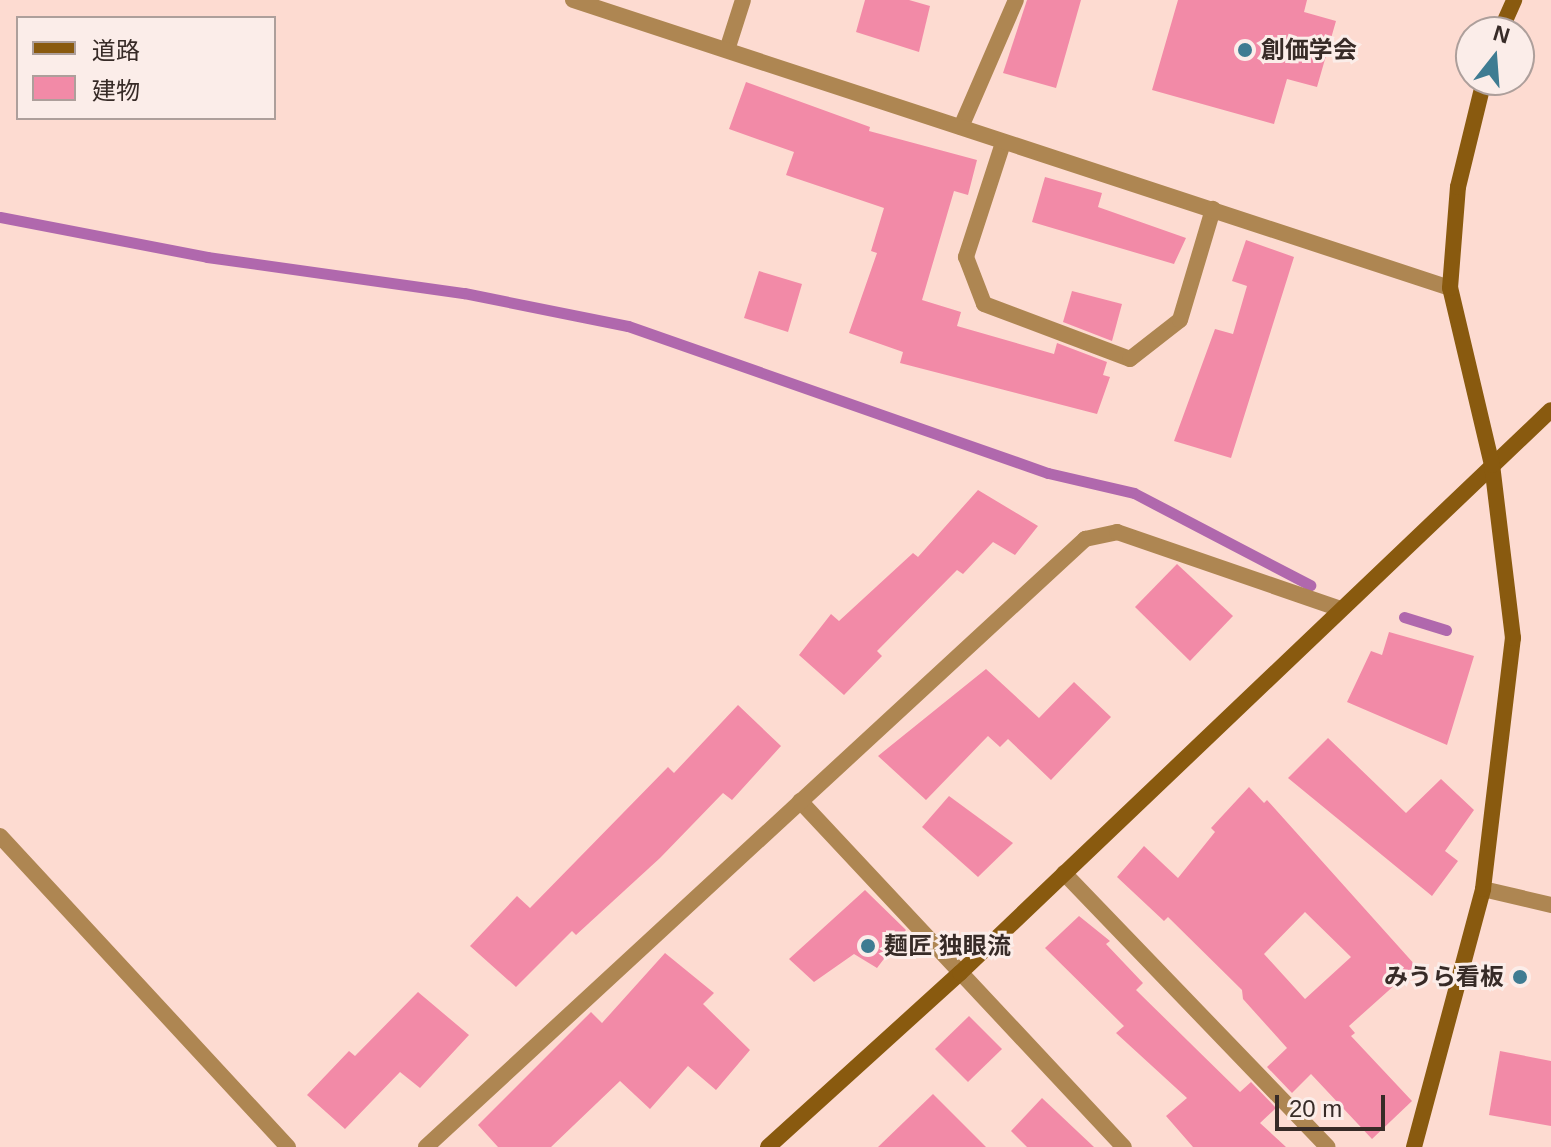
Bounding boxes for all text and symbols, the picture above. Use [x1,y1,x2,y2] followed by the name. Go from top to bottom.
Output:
[16,16,276,120] legend
[1455,16,1535,96] north arrow
[1490,20,1513,49] text: N
[1261,36,1357,64] place label: 創価学会
[92,37,140,64] text: 道路
[1236,41,1254,59] marker: 創価学会
[92,77,140,104] text: 建物
[884,932,1011,960] place label: 麺匠 独眼流
[859,937,877,955] marker: 麺匠 独眼流
[1384,963,1504,991] place label: みうら看板
[1511,968,1529,986] marker: みうら看板
[1279,1079,1389,1129] scale bar
[1289,1095,1342,1122] text: 20 m

